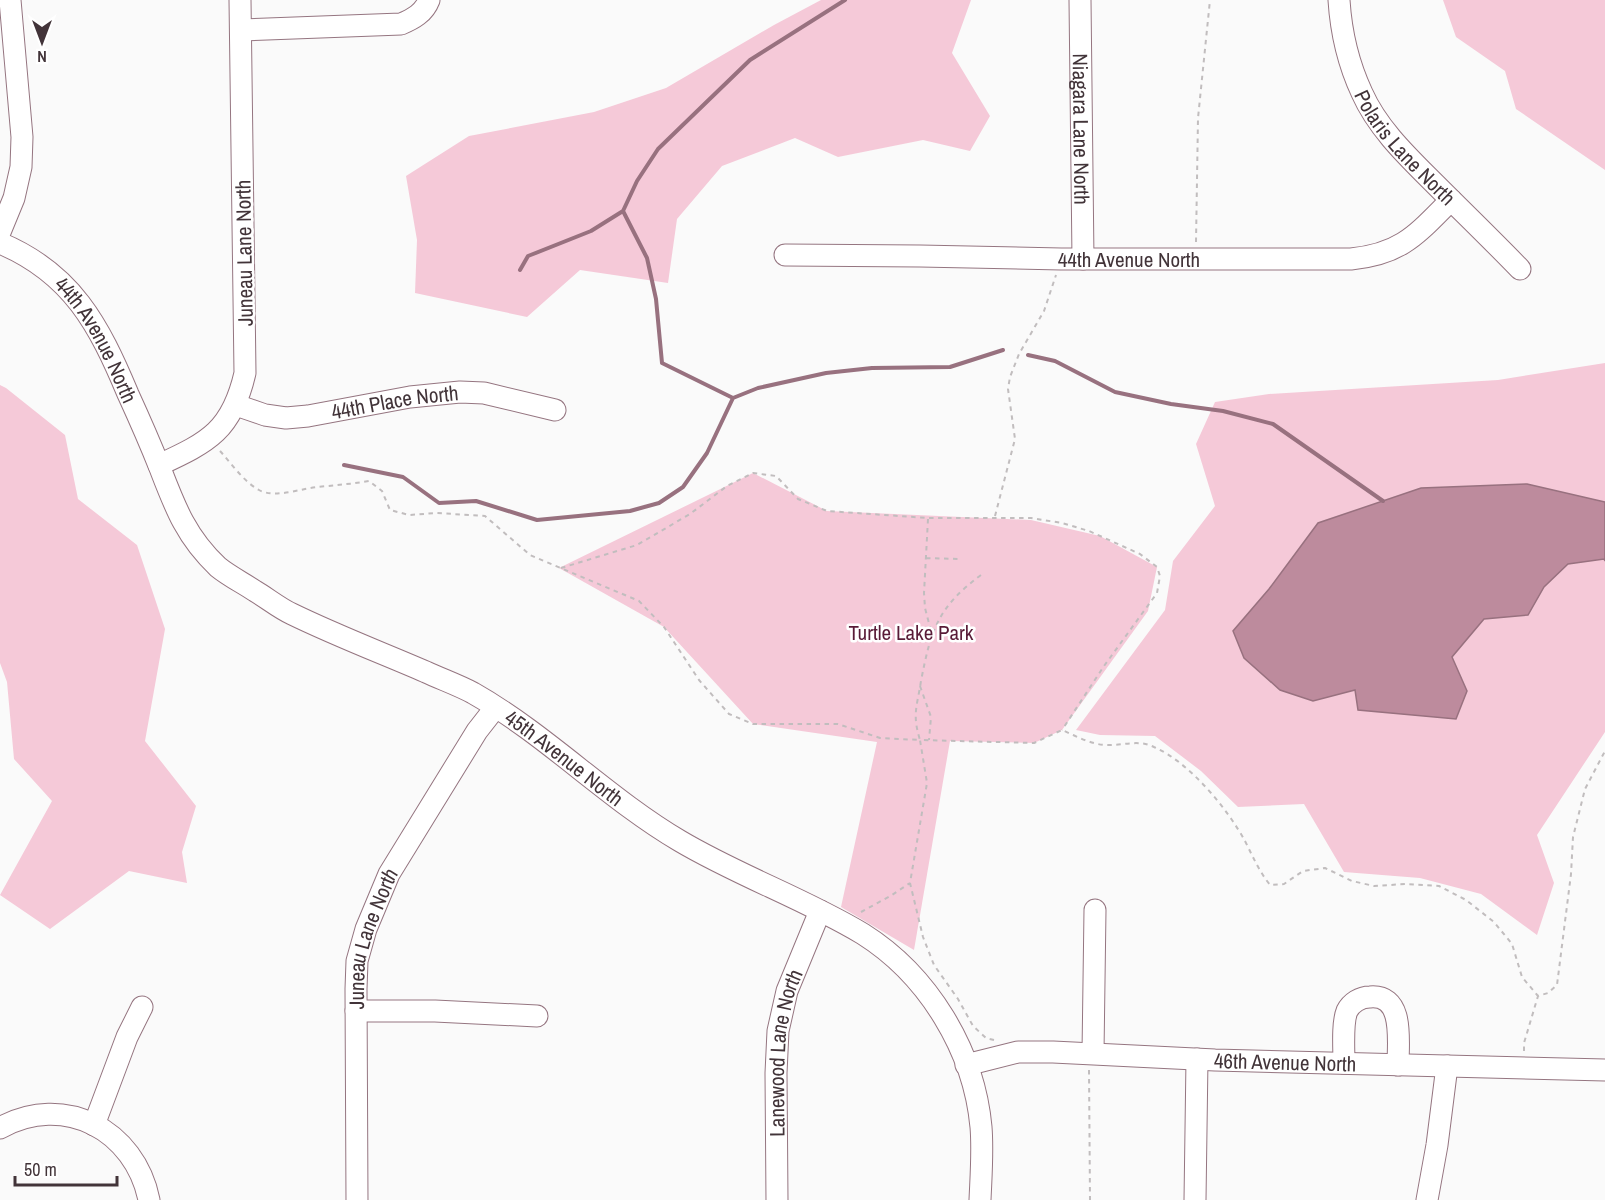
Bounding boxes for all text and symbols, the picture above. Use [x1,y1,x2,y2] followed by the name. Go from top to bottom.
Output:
[12,12,72,72] north arrow
[37,46,47,68] text: N
[1066,53,1097,205] street label: Niagara Lane North
[1348,85,1462,211] street label: Polaris Lane North
[228,180,260,326] street label: Juneau Lane North
[1058,245,1200,274] street label: 44th Avenue North
[49,270,145,407] street label: 44th Avenue North
[329,378,460,426] street label: 44th Place North
[849,618,974,647] park label: Turtle Lake Park
[499,703,630,813] street label: 45th Avenue North
[341,862,404,1009] street label: Juneau Lane North
[761,964,809,1137] street label: Lanewood Lane North
[1214,1045,1357,1078] street label: 46th Avenue North
[15,1149,117,1187] scale bar
[24,1157,57,1182] text: 50 m

